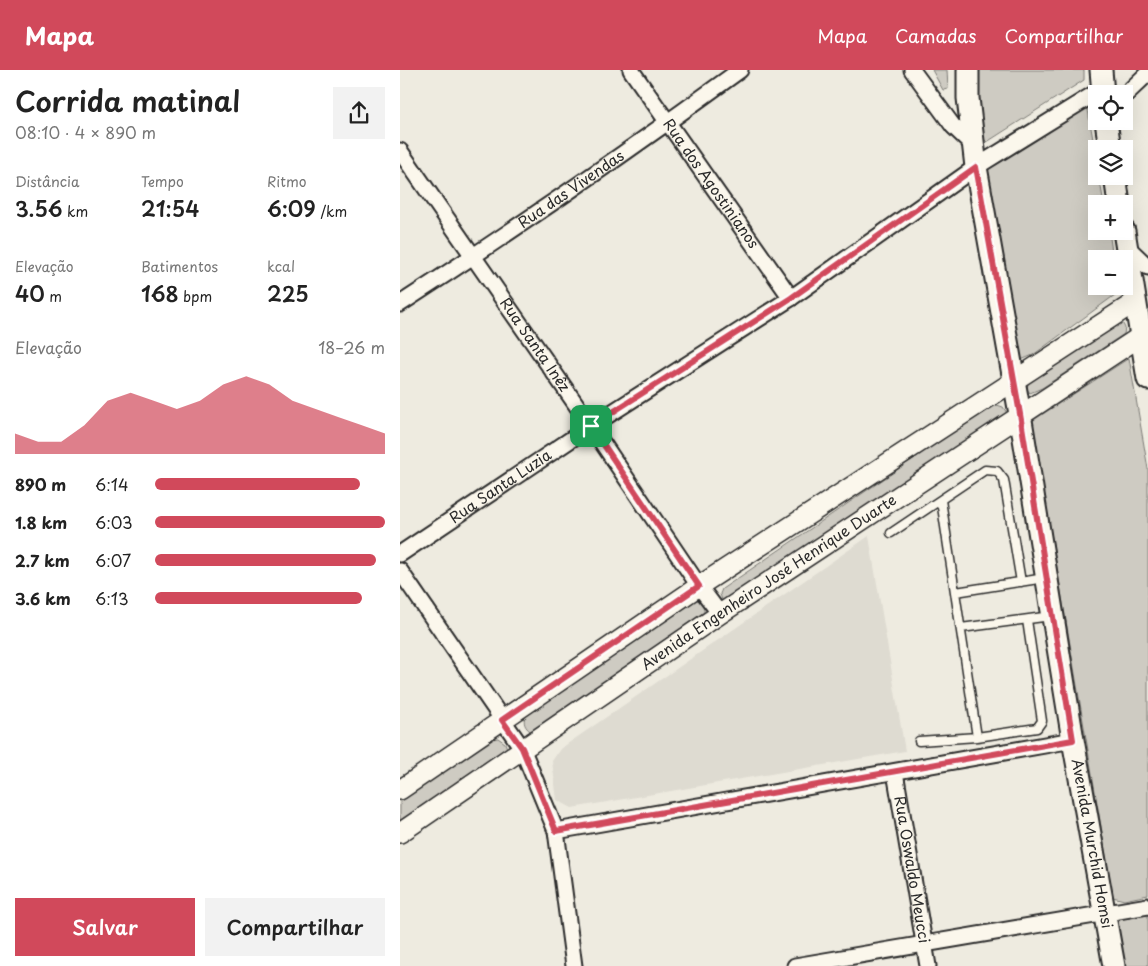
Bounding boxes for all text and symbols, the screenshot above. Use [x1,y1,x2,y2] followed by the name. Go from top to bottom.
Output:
[25,17,94,53] text: Mapa
[817,22,867,49] text: Mapa
[895,22,977,49] text: Camadas
[1005,22,1123,49] text: Compartilhar
[15,79,240,122] text: Corrida matinal
[1088,85,1133,295] map controls
[1088,85,1133,130] button: locate
[333,87,385,139] button: share
[658,113,766,253] street label: Rua dos Agostinianos
[15,120,156,144] text: 08:10 · 4 × 890 m
[1088,140,1133,185] button: layers
[513,143,628,233] street label: Rua das Vivendas
[15,171,80,192] text: Distância
[141,171,184,192] text: Tempo
[267,171,306,192] text: Ritmo
[15,192,63,224] text: 3.56
[141,192,199,224] text: 21:54
[267,192,316,224] text: 6:09
[1088,195,1133,240] button: +
[63,201,88,222] text: km
[316,201,347,222] text: /km
[1088,250,1133,295] button: −
[15,256,74,277] text: Elevação
[141,256,218,277] text: Batimentos
[267,256,295,277] text: kcal
[15,277,45,309] text: 40
[141,277,179,309] text: 168
[267,277,309,309] text: 225
[45,286,62,307] text: m
[179,286,212,307] text: bpm
[495,292,577,396] street label: Rua Santa Inêz
[15,335,82,359] text: Elevação
[318,335,385,359] text: 18–26 m
[570,405,612,447] pin
[577,412,605,440] icon: arrive
[444,442,556,528] street label: Rua Santa Luzia
[15,472,66,496] text: 890 m
[95,472,129,496] text: 6:14
[636,488,900,675] street label: Avenida Engenheiro José Henrique Duarte
[15,510,67,534] text: 1.8 km
[95,510,133,534] text: 6:03
[15,548,70,572] text: 2.7 km
[95,548,131,572] text: 6:07
[15,586,71,610] text: 3.6 km
[95,586,129,610] text: 6:13
[1067,757,1120,930] street label: Avenida Murchid Homsi
[889,794,937,945] street label: Rua Oswaldo Meucci
[15,898,195,956] button: Salvar
[205,898,385,956] button: Compartilhar

